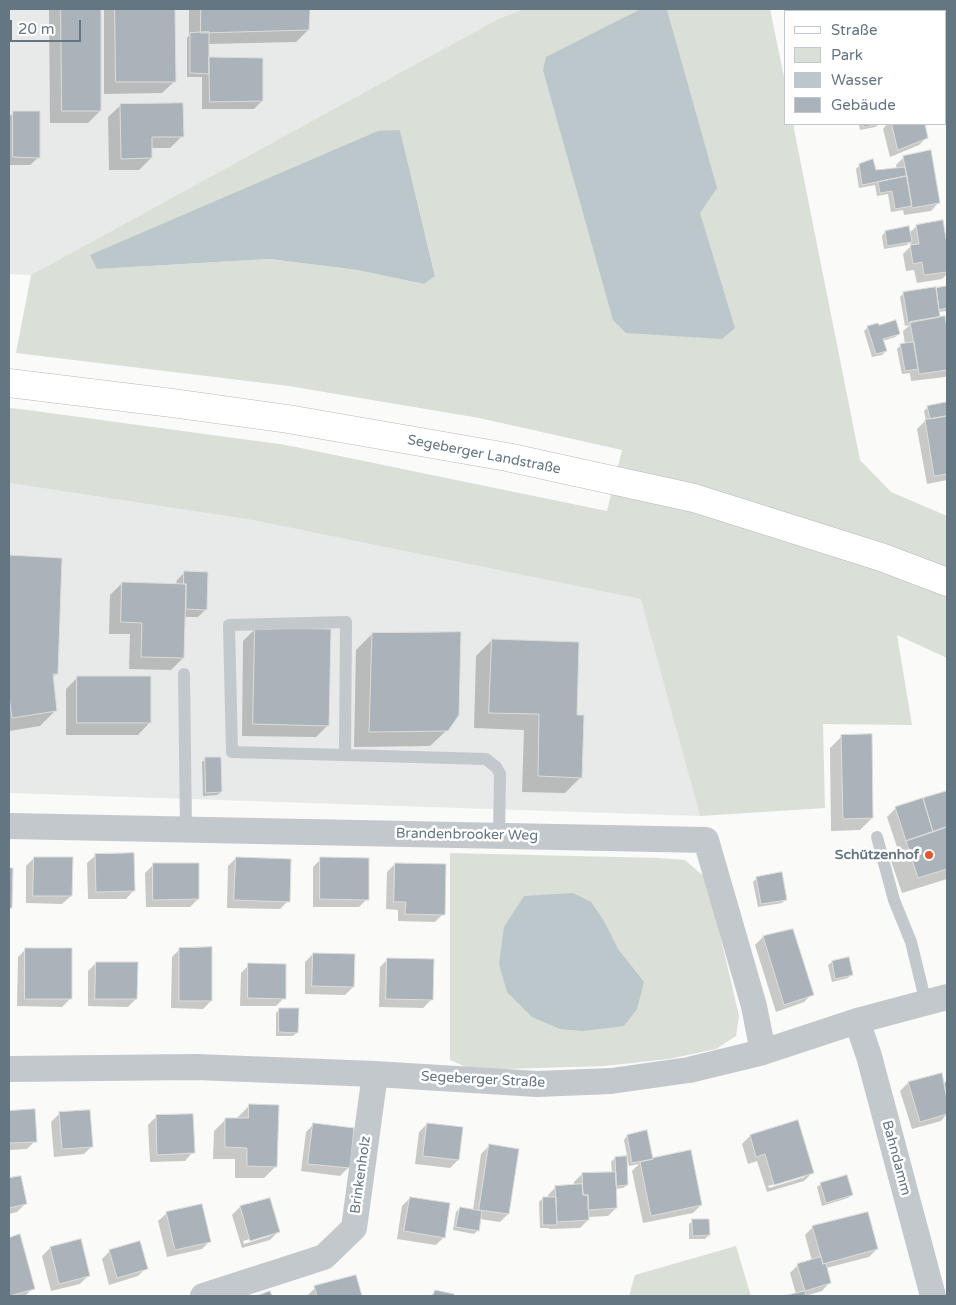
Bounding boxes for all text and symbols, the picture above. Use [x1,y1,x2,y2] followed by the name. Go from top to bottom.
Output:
[12,10,84,42] scale bar
[784,10,946,125] legend
[18,20,55,38] text: 20 m
[831,21,877,39] text: Straße
[831,46,863,64] text: Park
[831,71,883,89] text: Wasser
[831,96,896,114] text: Gebäude
[406,432,562,478] street label: Segeberger Landstraße
[396,825,538,845] street label: Brandenbrooker Weg
[835,847,919,863] place label: Schützenhof
[923,849,935,861] marker: Schützenhof
[420,1068,546,1092] street label: Segeberger Straße
[878,1119,914,1197] street label: Bahndamm
[347,1135,375,1215] street label: Brinkenholz

